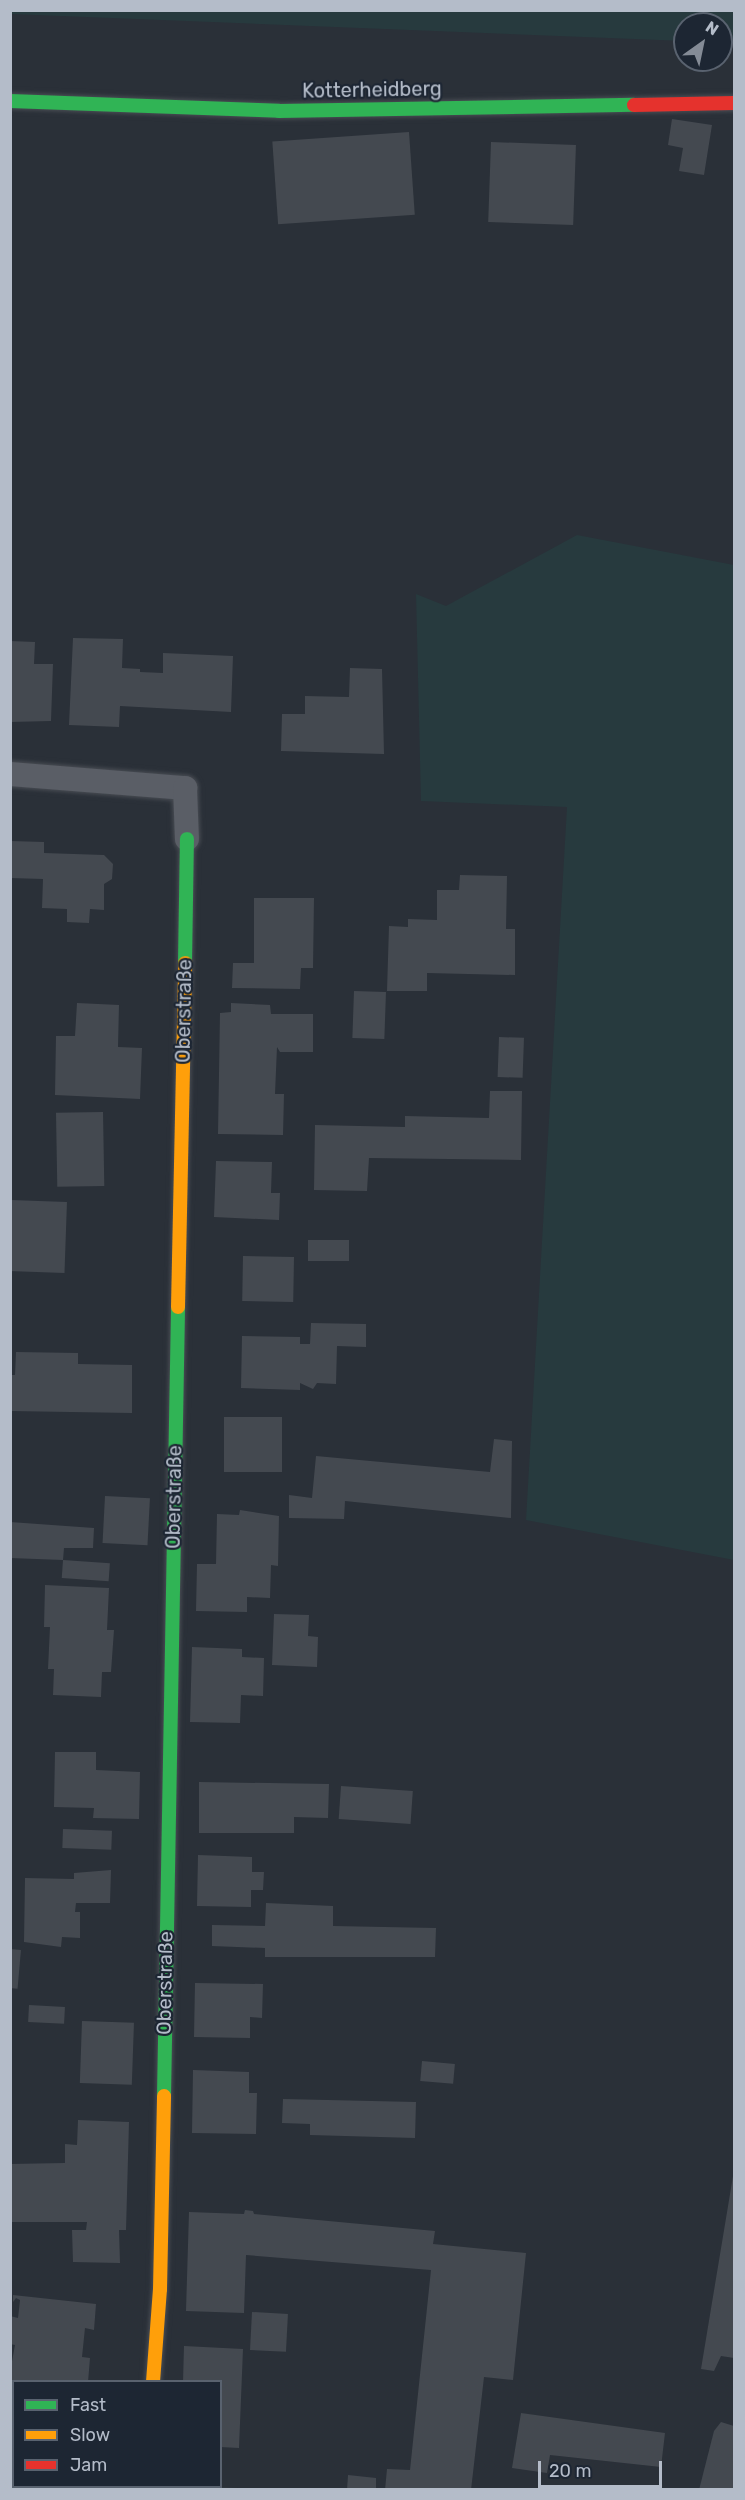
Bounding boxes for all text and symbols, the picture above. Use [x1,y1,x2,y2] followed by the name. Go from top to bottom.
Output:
[673,12,733,72] north arrow
[702,17,722,39] text: N
[302,77,442,103] street label: Kotterheidberg
[171,959,197,1063] street label: Oberstraße
[161,1445,187,1549] street label: Oberstraße
[152,1931,178,2035] street label: Oberstraße
[12,2380,222,2488] legend
[70,2394,106,2416] text: Fast
[70,2424,110,2446] text: Slow
[541,2449,666,2487] scale bar
[70,2454,107,2476] text: Jam
[549,2460,591,2482] text: 20 m

